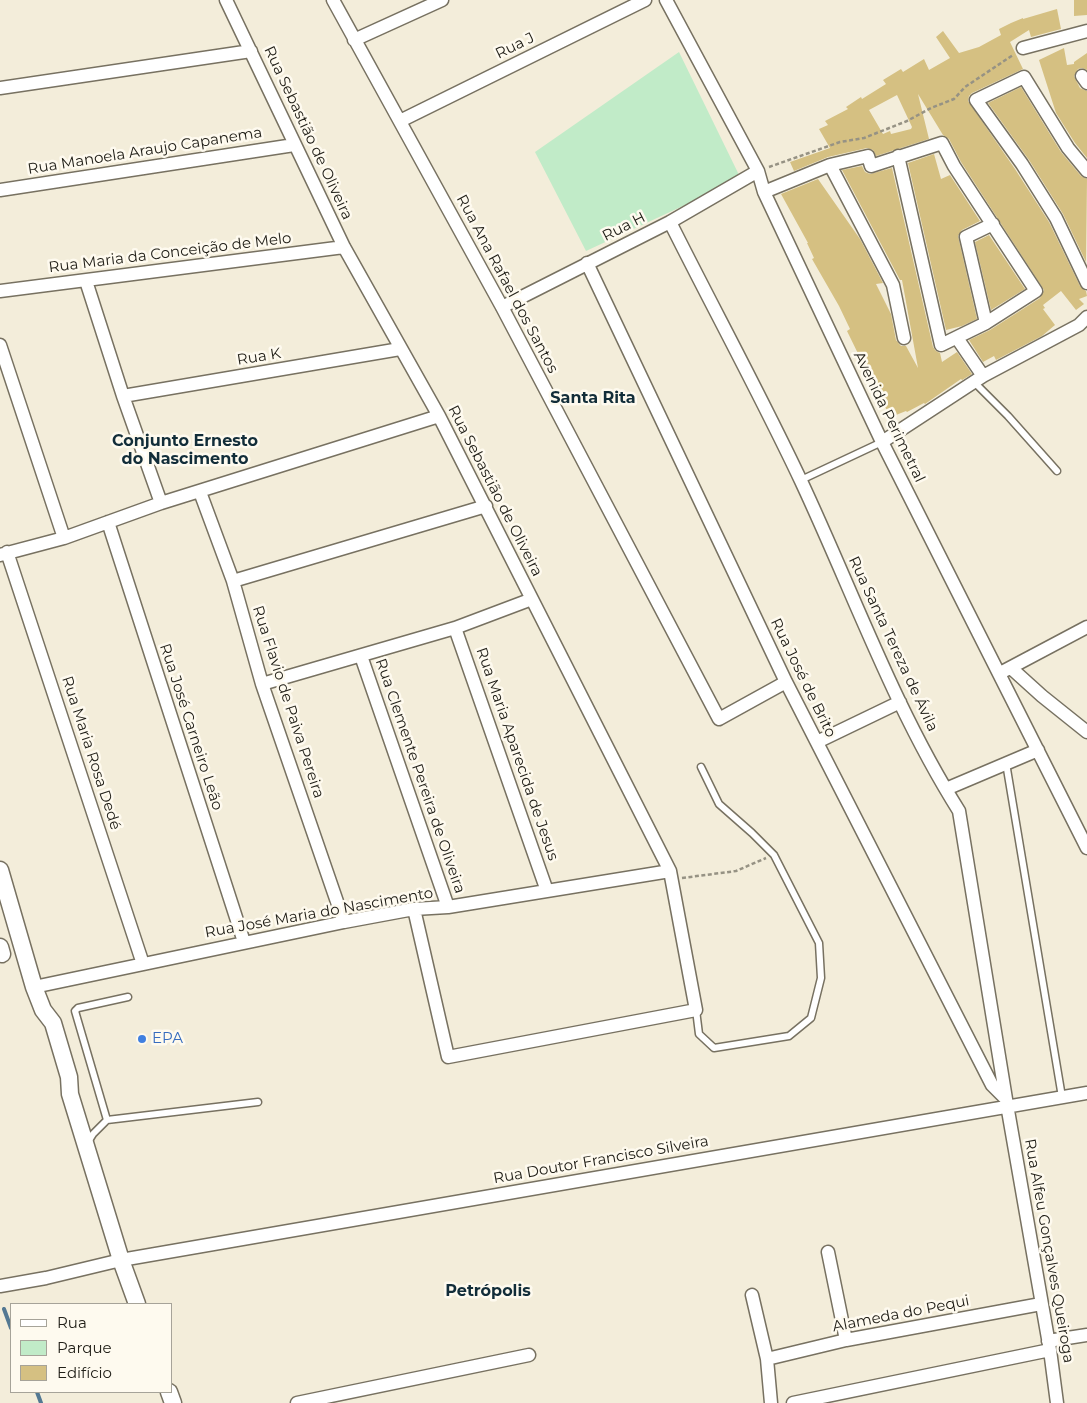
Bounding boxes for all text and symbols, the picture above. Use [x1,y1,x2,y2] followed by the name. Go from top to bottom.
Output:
[493,29,537,63] street label: Rua J
[260,43,356,223] street label: Rua Sebastião de Oliveira
[26,124,264,178] street label: Rua Manoela Araujo Capanema
[452,192,562,376] street label: Rua Ana Rafael dos Santos
[599,209,649,245] street label: Rua H
[48,229,292,277] street label: Rua Maria da Conceição de Melo
[236,345,282,369] street label: Rua K
[849,349,929,485] street label: Avenida Perimetral
[550,388,636,408] district label: Santa Rita
[444,402,546,580] street label: Rua Sebastião de Oliveira
[112,431,258,469] district label: Conjunto Ernesto do Nascimento
[844,554,942,734] street label: Rua Santa Tereza de Ávila
[248,603,328,801] street label: Rua Flavio de Paiva Pereira
[766,615,840,741] street label: Rua José de Brito
[155,641,227,813] street label: Rua José Carneiro Leão
[472,645,562,863] street label: Rua Maria Aparecida de Jesus
[371,656,469,896] street label: Rua Clemente Pereira de Oliveira
[58,674,124,832] street label: Rua Maria Rosa Dedé
[204,884,434,942] street label: Rua José Maria do Nascimento
[152,1030,183,1048] place label: EPA
[136,1033,148,1045] marker: EPA
[492,1132,710,1188] street label: Rua Doutor Francisco Silveira
[1020,1138,1078,1364] street label: Rua Alfeu Gonçalves Queiroga
[445,1281,531,1301] district label: Petrópolis
[831,1292,971,1336] street label: Alameda do Pequi
[10,1303,172,1393] legend
[57,1313,87,1332] text: Rua
[57,1338,112,1357] text: Parque
[57,1363,112,1382] text: Edifício

